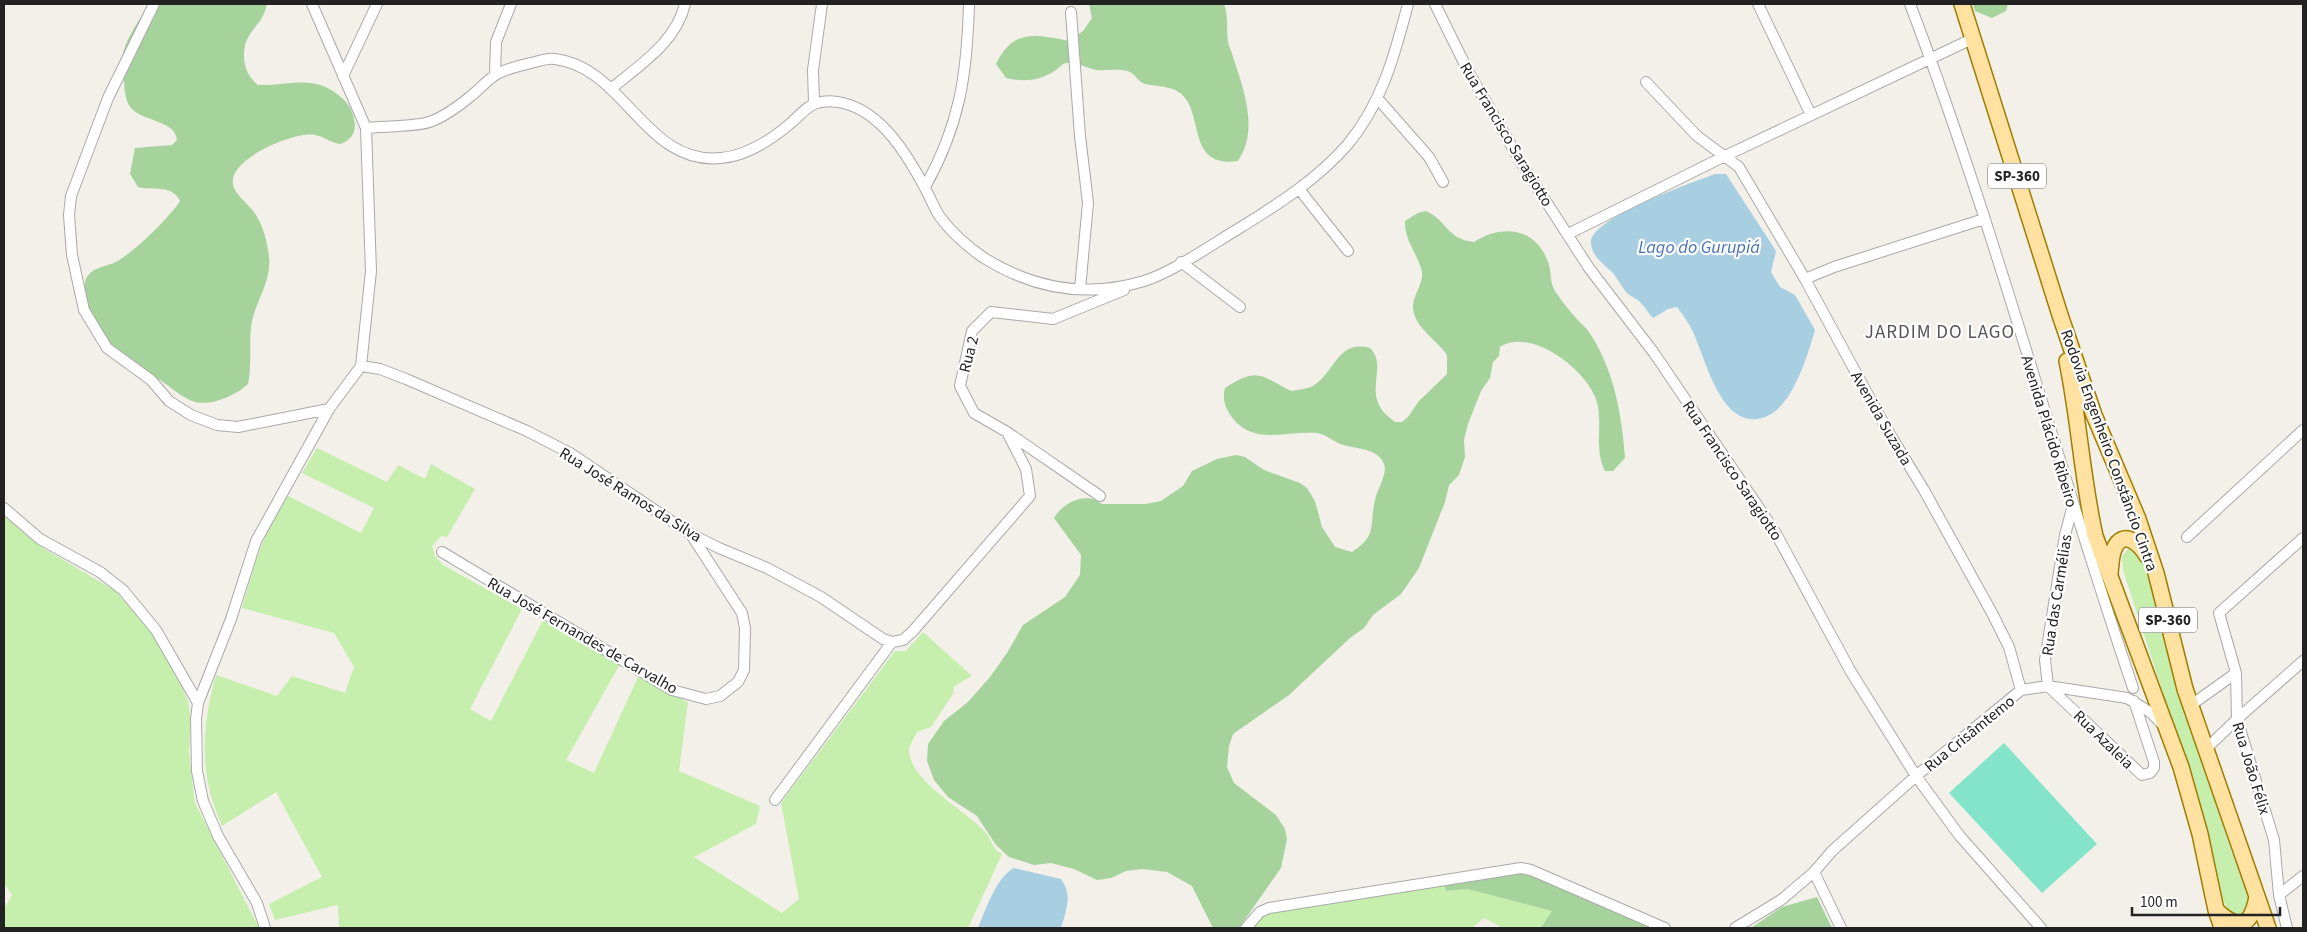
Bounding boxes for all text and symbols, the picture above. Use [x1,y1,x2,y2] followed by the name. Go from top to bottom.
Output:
[1454,58,1558,211] street label: Rua Francisco Saragiotto
[1988,164,2046,188] road number: SP-360
[1638,235,1760,260] water label: Lago do Gurupiá
[1865,319,2015,346] district label: JARDIM DO LAGO
[2055,326,2163,574] street label: Rodovia Engenheiro Constâncio Cintra
[954,334,984,375] street label: Rua 2
[2015,353,2083,510] street label: Avenida Plácido Ribeiro
[1845,367,1917,470] street label: Avenida Suzada
[1677,396,1787,545] street label: Rua Francisco Saragiotto
[555,442,706,548] street label: Rua José Ramos da Silva
[2037,533,2077,657] street label: Rua das Carmélias
[483,572,682,700] street label: Rua José Fernandes de Carvalho
[2139,608,2197,632] road number: SP-360
[1920,690,2020,777] street label: Rua Crisâmtemo
[2068,705,2138,774] street label: Rua Azaleia
[2227,719,2276,817] street label: Rua João Félix
[2132,884,2280,916] scale bar
[2140,892,2178,913] text: 100 m

